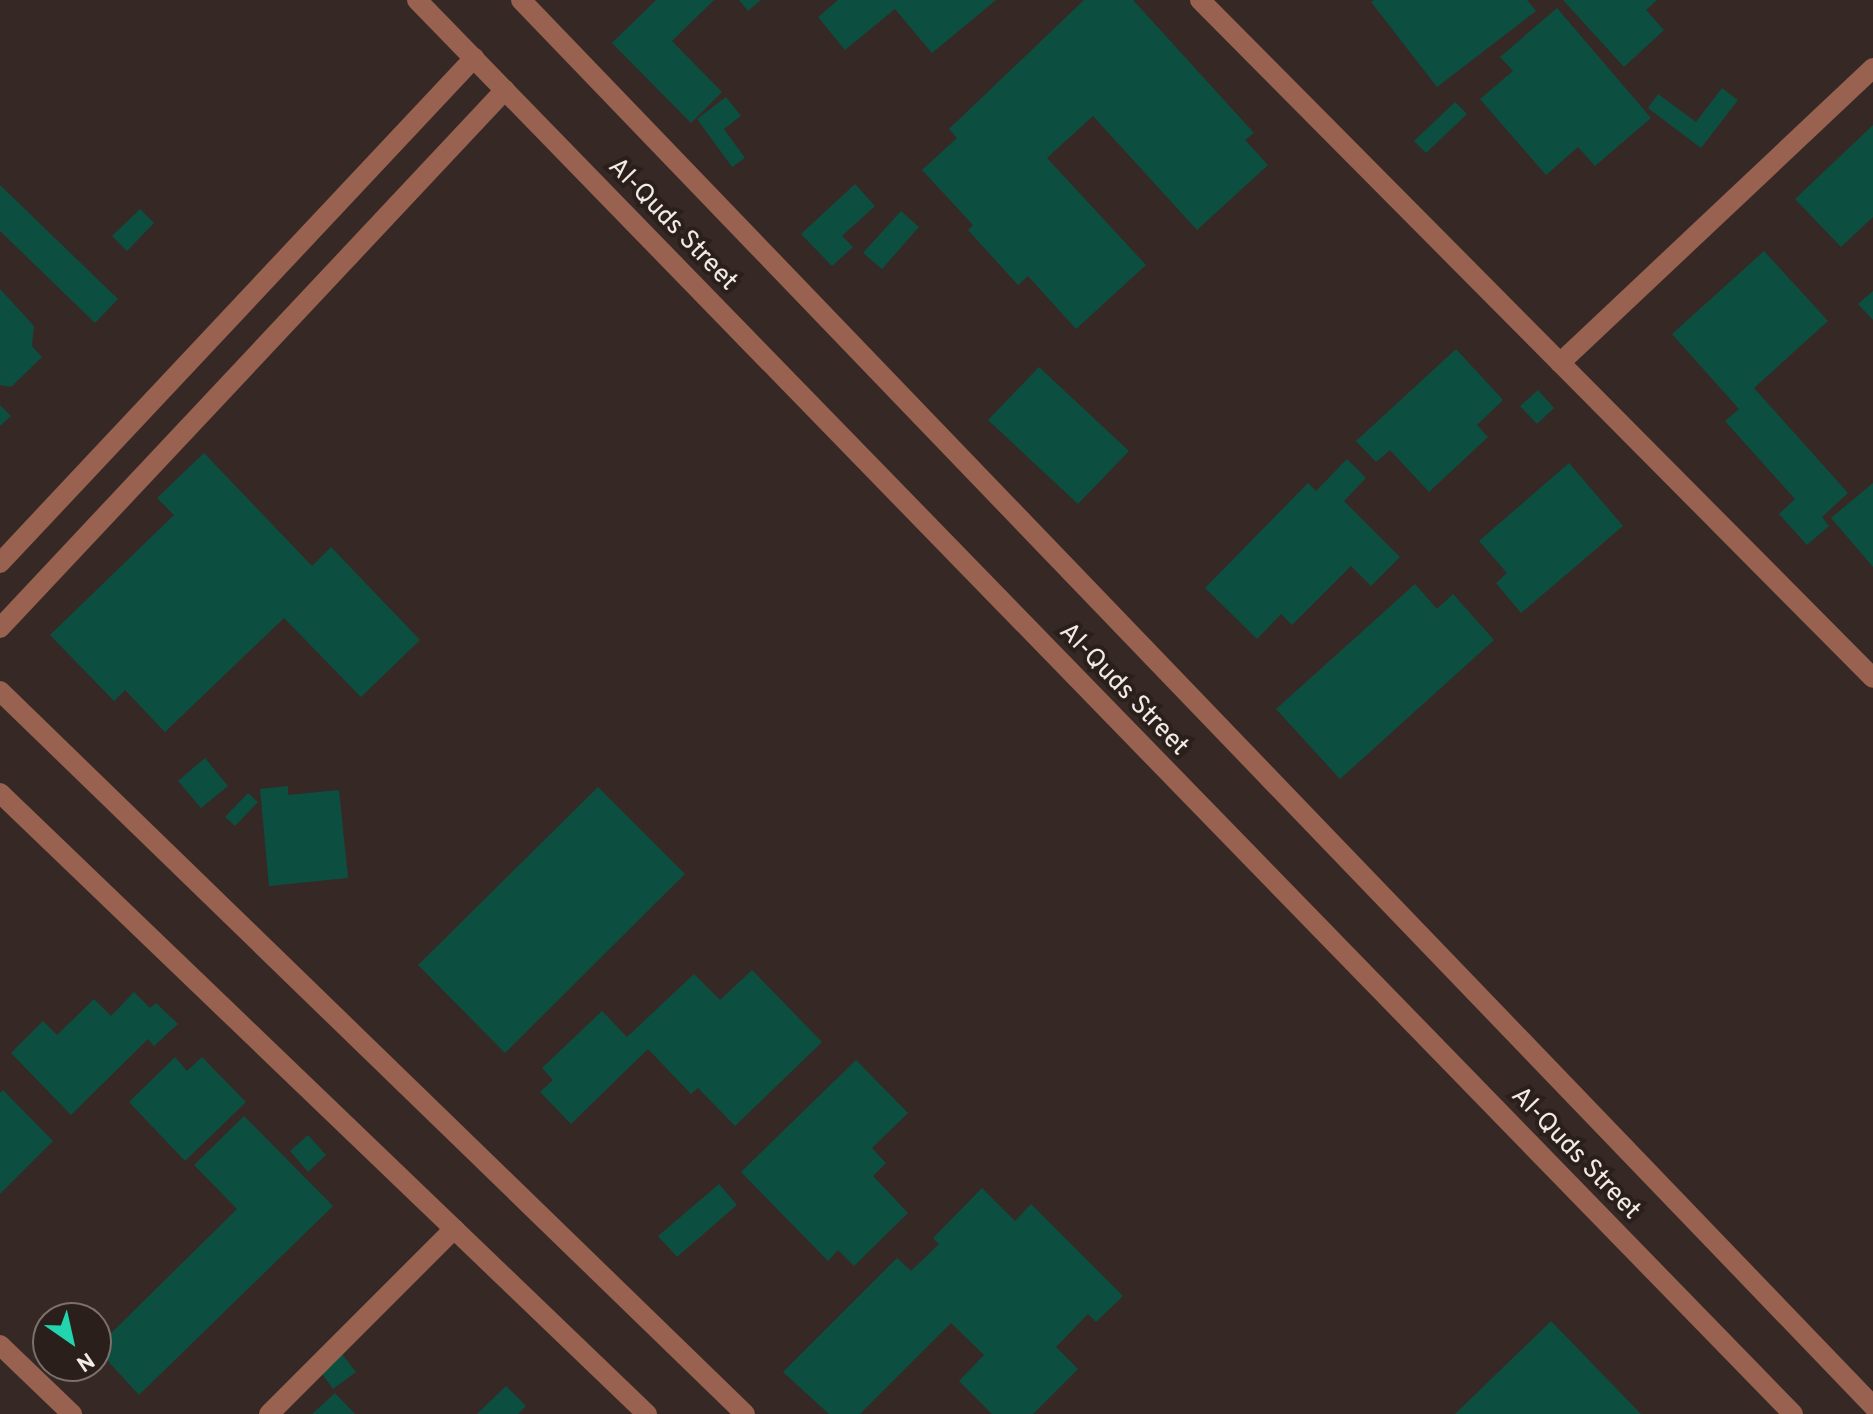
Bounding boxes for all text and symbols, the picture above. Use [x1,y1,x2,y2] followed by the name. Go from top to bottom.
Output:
[601,152,743,298] street label: Al-Quds Street
[1052,617,1194,763] street label: Al-Quds Street
[1504,1081,1646,1227] street label: Al-Quds Street
[32,1302,112,1382] north arrow
[70,1345,99,1376] text: N

